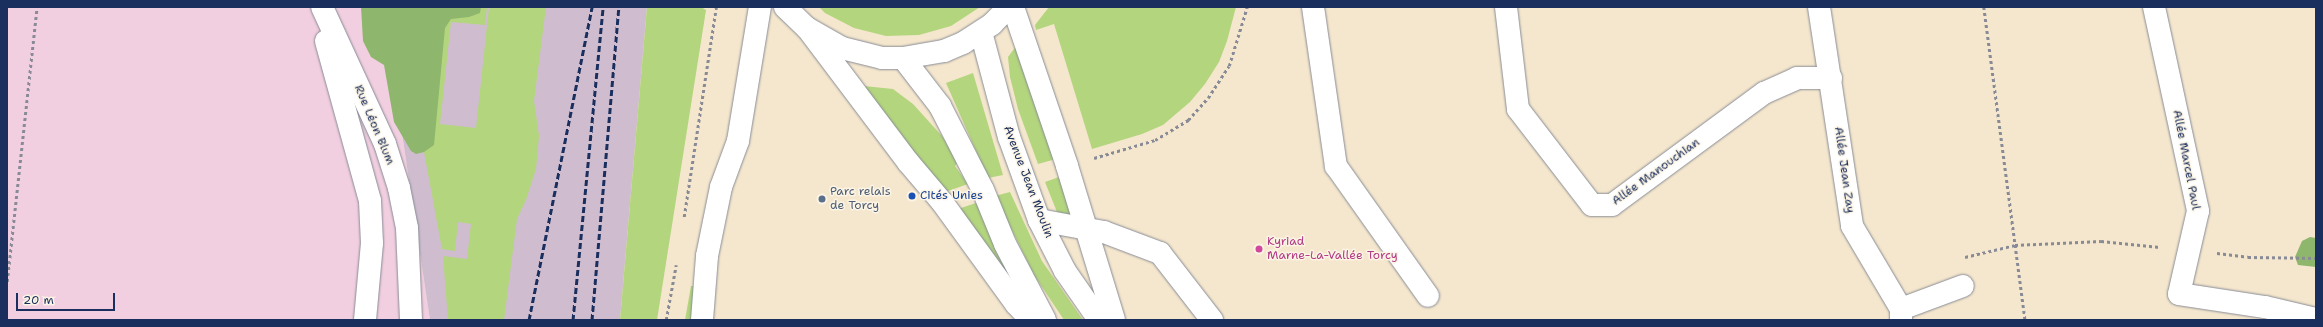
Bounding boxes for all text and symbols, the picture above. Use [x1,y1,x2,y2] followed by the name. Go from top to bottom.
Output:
[351,83,397,167] street label: Rue Léon Blum
[2169,109,2203,211] street label: Allée Marcel Paul
[1000,124,1056,240] street label: Avenue Jean Moulin
[1831,126,1857,214] street label: Allée Jean Zay
[1609,135,1703,209] street label: Allée Manouchian
[830,185,891,213] place label: Parc relais de Torcy
[920,189,983,203] place label: Cités Unies
[907,191,917,201] marker: Cités Unies
[817,194,827,204] marker: Parc relais de Torcy
[1267,235,1398,263] place label: Kyriad Marne-La-Vallée Torcy
[1254,244,1264,254] marker: Kyriad Marne-La-Vallée Torcy
[18,285,117,311] scale bar
[23,292,54,308] text: 20 m

